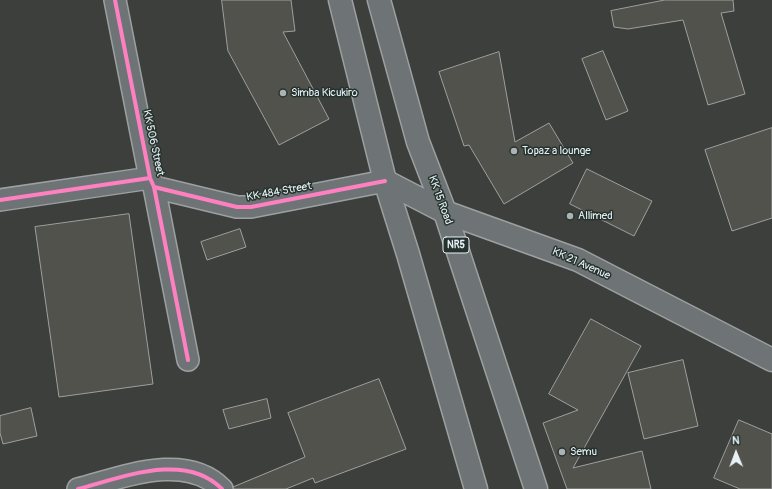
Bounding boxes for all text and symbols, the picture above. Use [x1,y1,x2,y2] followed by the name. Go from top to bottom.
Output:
[291,86,358,100] place label: Simba Kicukiro
[278,88,288,98] marker: Simba Kicukiro
[140,108,166,178] street label: KK 506 Street
[522,144,591,158] place label: Topaz a lounge
[509,146,519,156] marker: Topaz a lounge
[425,174,455,226] street label: KK 15 Road
[245,180,313,204] street label: KK 484 Street
[578,209,613,223] place label: Allimed
[565,211,575,221] marker: Allimed
[443,237,469,253] road number: NR5
[550,245,612,283] street label: KK 21 Avenue
[716,433,756,473] north arrow
[732,434,740,447] text: N
[570,445,597,459] place label: Semu
[557,447,567,457] marker: Semu

